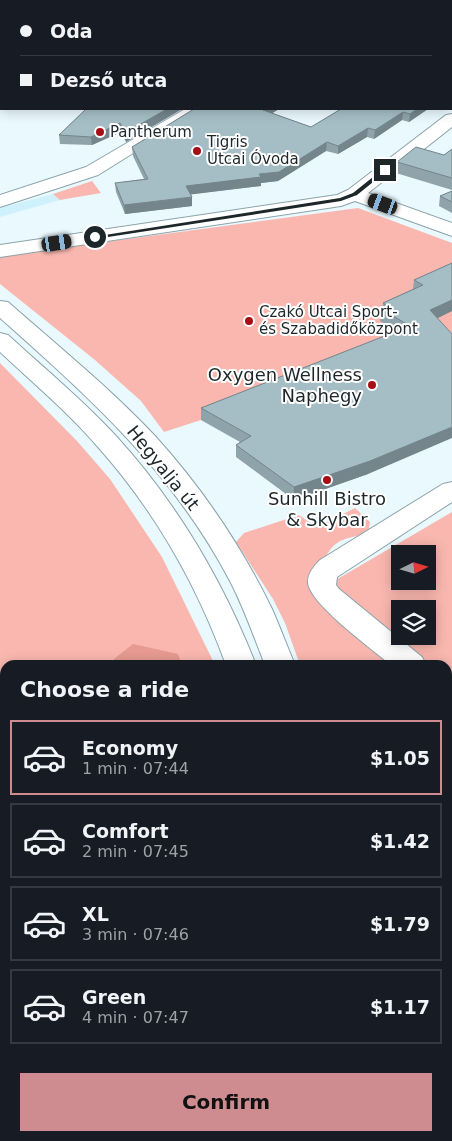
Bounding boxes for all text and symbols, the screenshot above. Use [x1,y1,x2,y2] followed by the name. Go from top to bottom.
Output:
[50,20,93,42] text: Oda
[50,69,167,91] text: Dezső utca
[110,123,192,141] place label: Pantherum
[94,126,106,138] marker: Pantherum
[206,133,299,168] place label: Tigris Utcai Óvoda
[191,145,203,157] marker: Tigris Utcai Óvoda
[374,159,396,181] route end
[366,192,399,216] car
[84,226,106,248] route start
[41,233,72,253] car
[259,303,418,338] place label: Czakó Utcai Sport- és Szabadidőközpont
[243,315,255,327] marker: Czakó Utcai Sport- és Szabadidőközpont
[208,364,362,406] place label: Oxygen Wellness Naphegy
[366,379,378,391] marker: Oxygen Wellness Naphegy
[123,421,204,514] street label: Hegyalja út
[321,474,333,486] marker: Sunhill Bistro & Skybar
[268,488,386,530] place label: Sunhill Bistro & Skybar
[391,545,436,590] north arrow
[391,545,436,645] map controls
[391,600,436,645] button: layers
[20,677,189,702] text: Choose a ride
[22,735,67,780] icon: car
[82,737,178,759] text: Economy
[370,747,430,769] text: $1.05
[82,759,189,778] text: 1 min · 07:44
[22,818,67,863] icon: car
[82,820,169,842] text: Comfort
[370,830,430,852] text: $1.42
[82,842,189,861] text: 2 min · 07:45
[22,901,67,946] icon: car
[82,903,109,925] text: XL
[370,913,430,935] text: $1.79
[82,925,189,944] text: 3 min · 07:46
[22,984,67,1029] icon: car
[82,986,146,1008] text: Green
[370,996,430,1018] text: $1.17
[82,1008,189,1027] text: 4 min · 07:47
[20,1073,432,1131] button: Confirm

